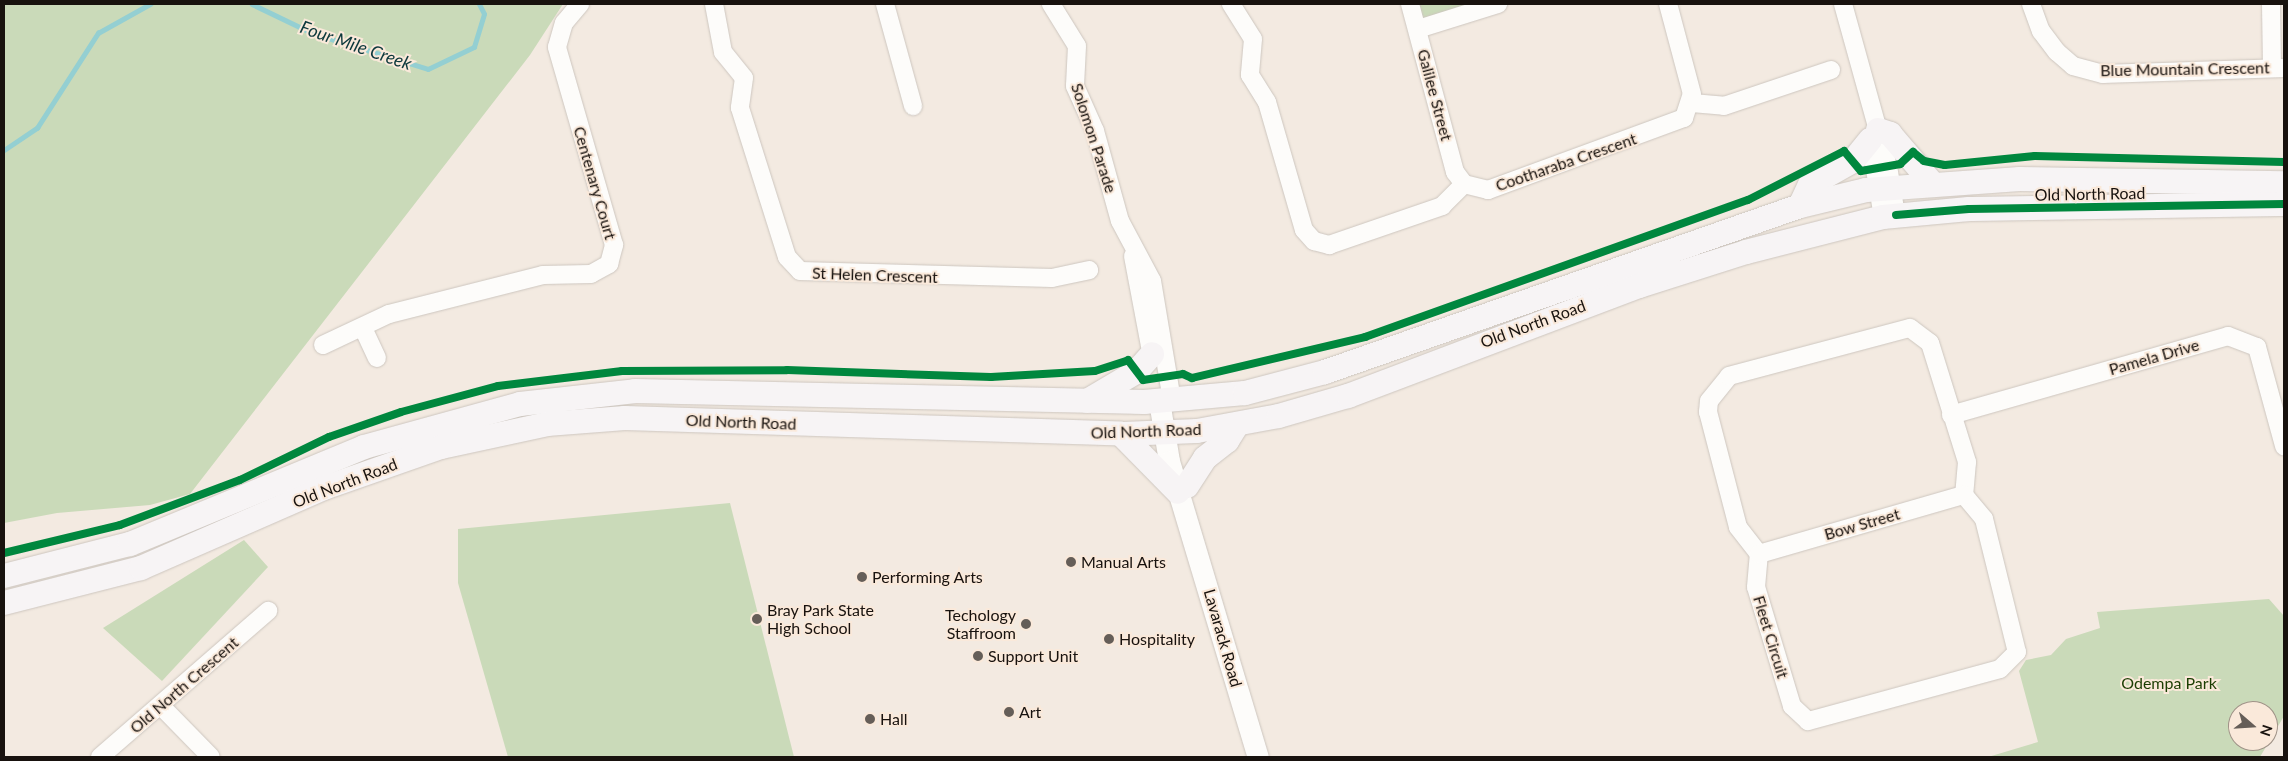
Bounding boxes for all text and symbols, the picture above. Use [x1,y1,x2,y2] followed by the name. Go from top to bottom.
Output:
[297,16,415,74] water label: Four Mile Creek
[1414,47,1456,143] street label: Galilee Street
[2100,58,2270,80] street label: Blue Mountain Crescent
[1067,81,1121,195] street label: Solomon Parade
[570,124,620,242] street label: Centenary Court
[1493,129,1639,195] street label: Cootharaba Crescent
[2035,183,2145,205] street label: Old North Road
[812,263,938,287] street label: St Helen Crescent
[1478,296,1588,352] street label: Old North Road
[2107,335,2201,379] street label: Pamela Drive
[685,410,797,434] street label: Old North Road
[1090,419,1202,443] street label: Old North Road
[290,454,400,512] street label: Old North Road
[1822,504,1902,544] street label: Bow Street
[1081,552,1167,572] place label: Manual Arts
[1065,556,1077,568] marker: Manual Arts
[872,567,983,587] place label: Performing Arts
[856,571,868,583] marker: Performing Arts
[1200,587,1246,689] street label: Lavarack Road
[1749,593,1793,681] street label: Fleet Circuit
[767,600,874,638] place label: Bray Park State High School
[945,605,1016,643] place label: Techology Staffroom
[751,613,763,625] marker: Bray Park State High School
[1020,618,1032,630] marker: Techology Staffroom
[1119,629,1195,649] place label: Hospitality
[126,633,242,737] street label: Old North Crescent
[1103,633,1115,645] marker: Hospitality
[988,646,1078,666] place label: Support Unit
[972,650,984,662] marker: Support Unit
[2121,673,2217,693] park label: Odempa Park
[2228,701,2278,751] north arrow
[1019,702,1041,722] place label: Art
[1003,706,1015,718] marker: Art
[880,709,907,729] place label: Hall
[864,713,876,725] marker: Hall
[2257,723,2277,739] text: N

